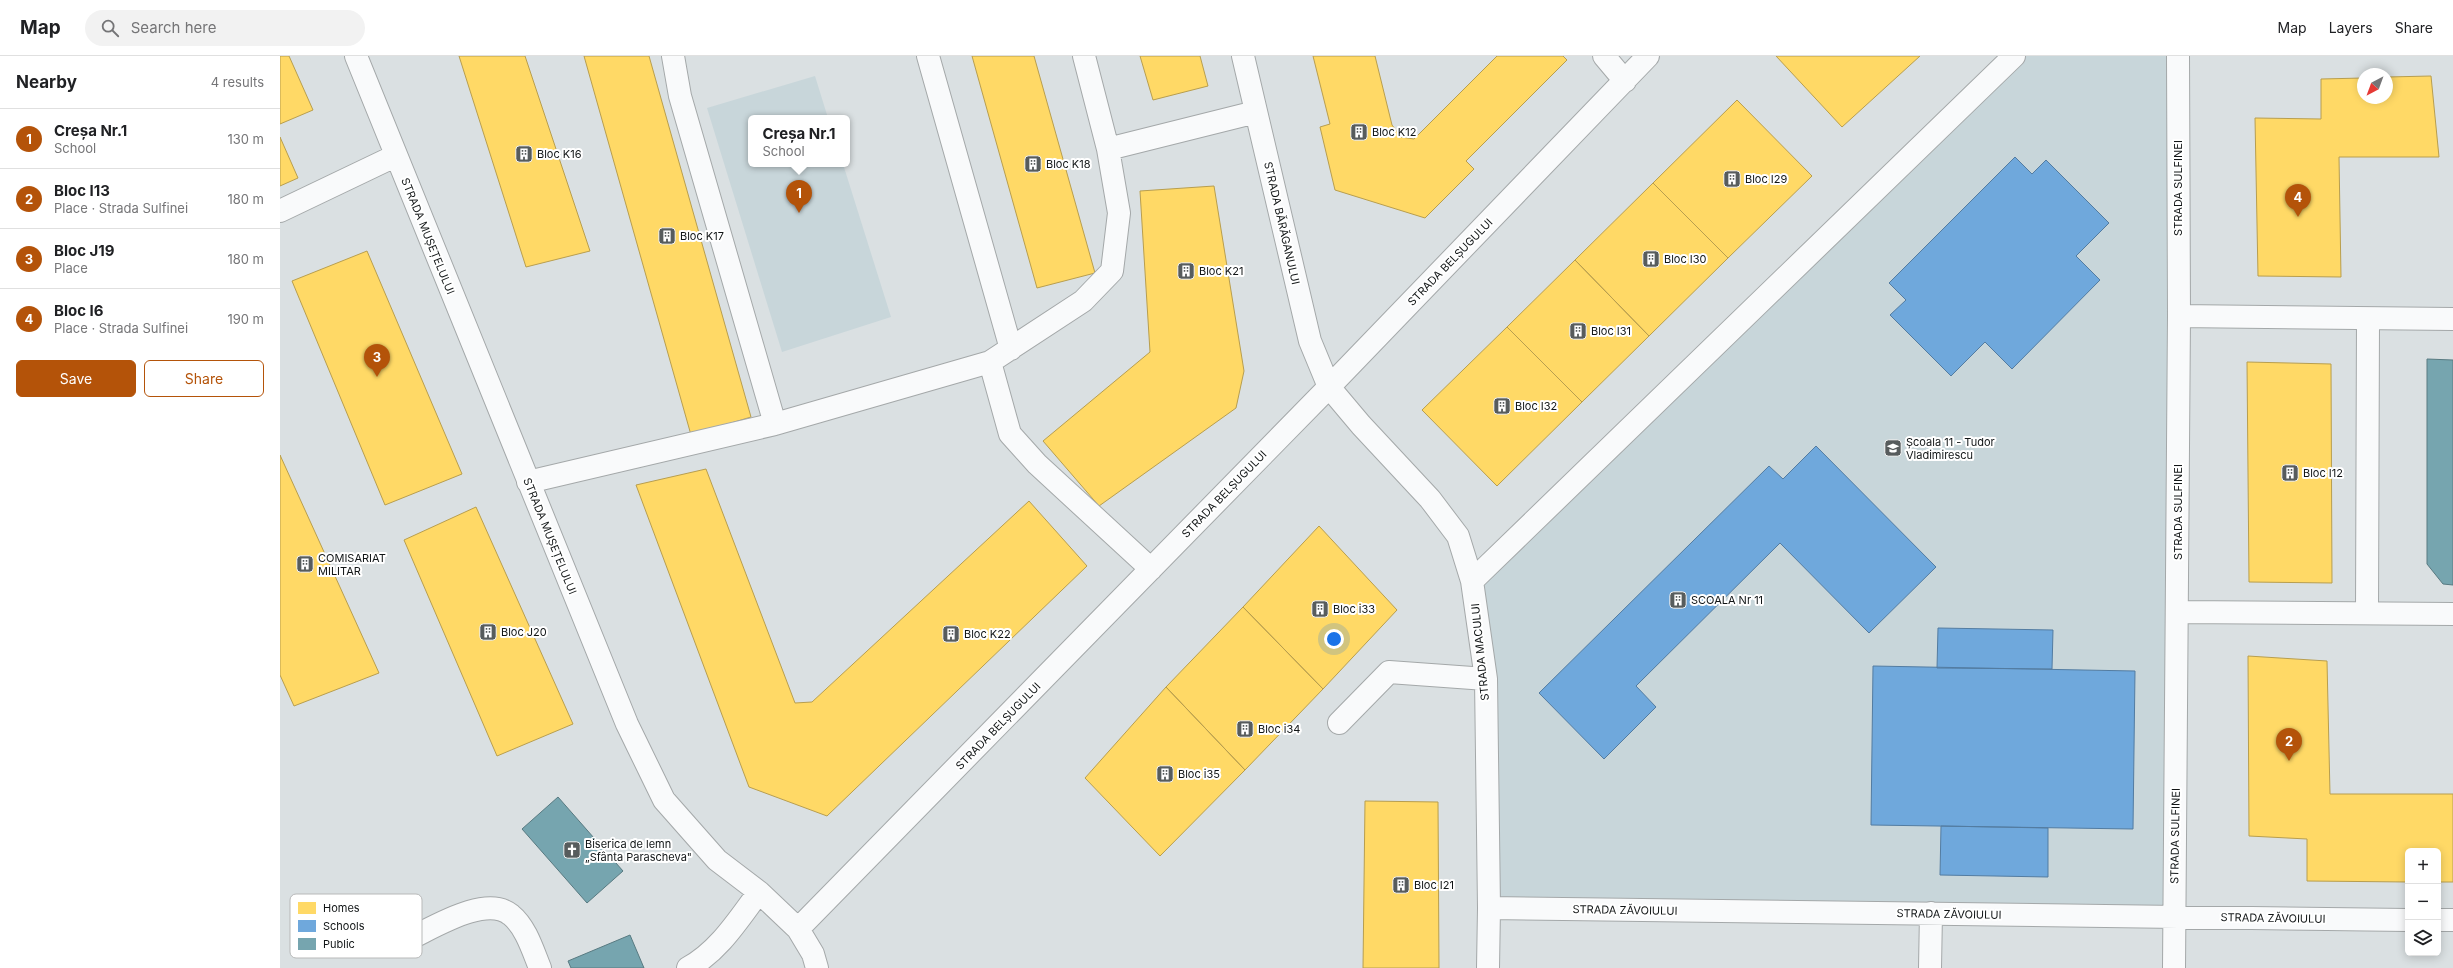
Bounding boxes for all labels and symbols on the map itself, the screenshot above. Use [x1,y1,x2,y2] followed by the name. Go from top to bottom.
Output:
[2357,68,2393,104] north arrow
[1349,122,1369,142] building icon: Bloc K12
[1372,125,1416,139] place label: Bloc K12
[2171,140,2185,236] street label: STRADA SULFINEI
[514,144,534,164] building icon: Bloc K16
[537,147,582,161] place label: Bloc K16
[1023,154,1043,174] building icon: Bloc K18
[1046,157,1091,171] place label: Bloc K18
[1261,160,1303,286] street label: STRADA BĂRĂGANULUI
[1722,169,1742,189] building icon: Bloc I29
[1745,172,1787,186] place label: Bloc I29
[398,176,458,296] street label: STRADA MUȘEȚELULUI
[786,180,812,213] pin: 1
[2285,184,2311,217] pin: 4
[1405,215,1495,309] street label: STRADA BELȘUGULUI
[657,226,677,246] building icon: Bloc K17
[680,229,724,243] place label: Bloc K17
[1641,249,1661,269] building icon: Bloc I30
[1664,252,1707,266] place label: Bloc I30
[1176,261,1196,281] building icon: Bloc K21
[1199,264,1243,278] place label: Bloc K21
[1568,321,1588,341] building icon: Bloc I31
[1591,324,1631,338] place label: Bloc I31
[364,344,390,377] pin: 3
[1492,396,1512,416] building icon: Bloc I32
[1515,399,1557,413] place label: Bloc I32
[1906,435,1995,462] place label: Școala 11 - Tudor Vladimirescu
[1883,438,1903,458] school or university icon: Școala 11 - Tudor Vladimirescu
[1179,447,1269,541] street label: STRADA BELȘUGULUI
[2280,463,2300,483] building icon: Bloc I12
[2171,464,2185,560] street label: STRADA SULFINEI
[2303,466,2343,480] place label: Bloc I12
[520,476,580,596] street label: STRADA MUȘEȚELULUI
[318,551,386,578] place label: COMISARIAT MILITAR
[295,554,315,574] building icon: COMISARIAT MILITAR
[1668,590,1688,610] building icon: SCOALA Nr 11
[1691,593,1763,607] place label: SCOALA Nr 11
[1310,599,1330,619] building icon: Bloc i33
[1333,602,1375,616] place label: Bloc i33
[1468,603,1492,701] street label: STRADA MACULUI
[478,622,498,642] building icon: Bloc J20
[941,624,961,644] building icon: Bloc K22
[501,625,547,639] place label: Bloc J20
[964,627,1011,641] place label: Bloc K22
[1324,629,1344,649] your location
[953,679,1043,773] street label: STRADA BELȘUGULUI
[1235,719,1255,739] building icon: Bloc i34
[1258,722,1300,736] place label: Bloc i34
[2276,728,2302,761] pin: 2
[1155,764,1175,784] building icon: Bloc i35
[1178,767,1220,781] place label: Bloc i35
[2167,788,2183,884] street label: STRADA SULFINEI
[585,837,692,864] place label: Biserica de lemn „Sfânta Parascheva"
[562,840,582,860] church icon: Biserica de lemn „Sfânta Parascheva"
[1391,875,1411,895] building icon: Bloc I21
[1414,878,1454,892] place label: Bloc I21
[290,894,422,958] legend
[323,901,360,915] text: Homes
[1572,902,1678,918] street label: STRADA ZĂVOIULUI
[1896,906,2002,922] street label: STRADA ZĂVOIULUI
[2220,910,2326,926] street label: STRADA ZĂVOIULUI
[323,919,365,933] text: Schools
[323,937,355,951] text: Public

